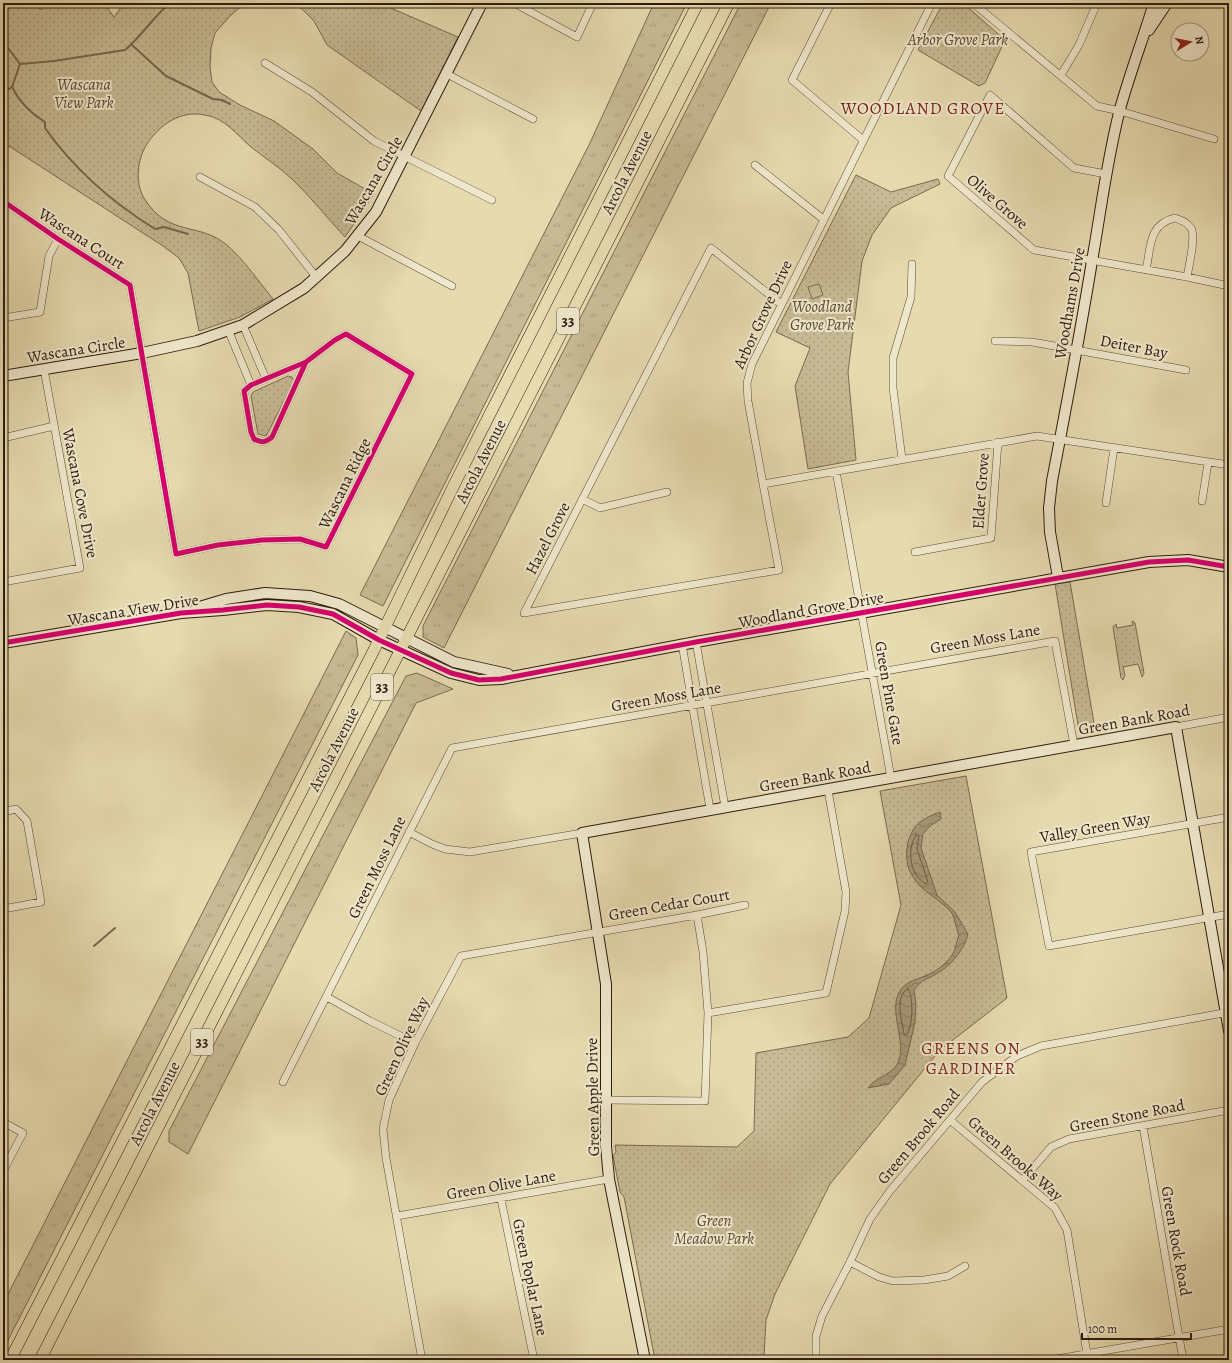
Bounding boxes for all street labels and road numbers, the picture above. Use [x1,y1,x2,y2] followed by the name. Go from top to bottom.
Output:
[596,127,658,219] street label: Arcola Avenue
[339,132,408,230] street label: Wascana Circle
[962,169,1033,235] street label: Olive Grove
[33,202,129,275] street label: Wascana Court
[1049,246,1091,362] street label: Woodhams Drive
[728,256,798,373] street label: Arbor Grove Drive
[557,308,579,334] road number: 33
[1098,330,1170,364] street label: Deiter Bay
[25,331,127,369] street label: Wascana Circle
[450,416,512,508] street label: Arcola Avenue
[56,426,103,560] street label: Wascana Cove Drive
[313,434,376,534] street label: Wascana Ridge
[967,452,995,530] street label: Elder Grove
[520,498,576,579] street label: Hazel Grove
[736,586,886,634] street label: Woodland Grove Drive
[65,589,200,631] street label: Wascana View Drive
[928,618,1042,659] street label: Green Moss Lane
[869,639,909,747] street label: Green Pine Gate
[371,674,393,700] road number: 33
[609,676,723,717] street label: Green Moss Lane
[1077,699,1192,741] street label: Green Bank Road
[303,704,365,796] street label: Arcola Avenue
[758,756,873,798] street label: Green Bank Road
[1037,807,1153,849] street label: Valley Green Way
[343,813,411,922] street label: Green Moss Lane
[607,884,731,926] street label: Green Cedar Court
[369,992,435,1100] street label: Green Olive Way
[191,1029,213,1055] road number: 33
[581,1037,605,1157] street label: Green Apple Drive
[124,1058,186,1150] street label: Arcola Avenue
[872,1084,965,1189] street label: Green Brook Road
[1068,1094,1187,1138] street label: Green Stone Road
[963,1111,1068,1207] street label: Green Brooks Way
[445,1165,558,1205] street label: Green Olive Lane
[1156,1185,1197,1298] street label: Green Rock Road
[507,1217,553,1338] street label: Green Poplar Lane

